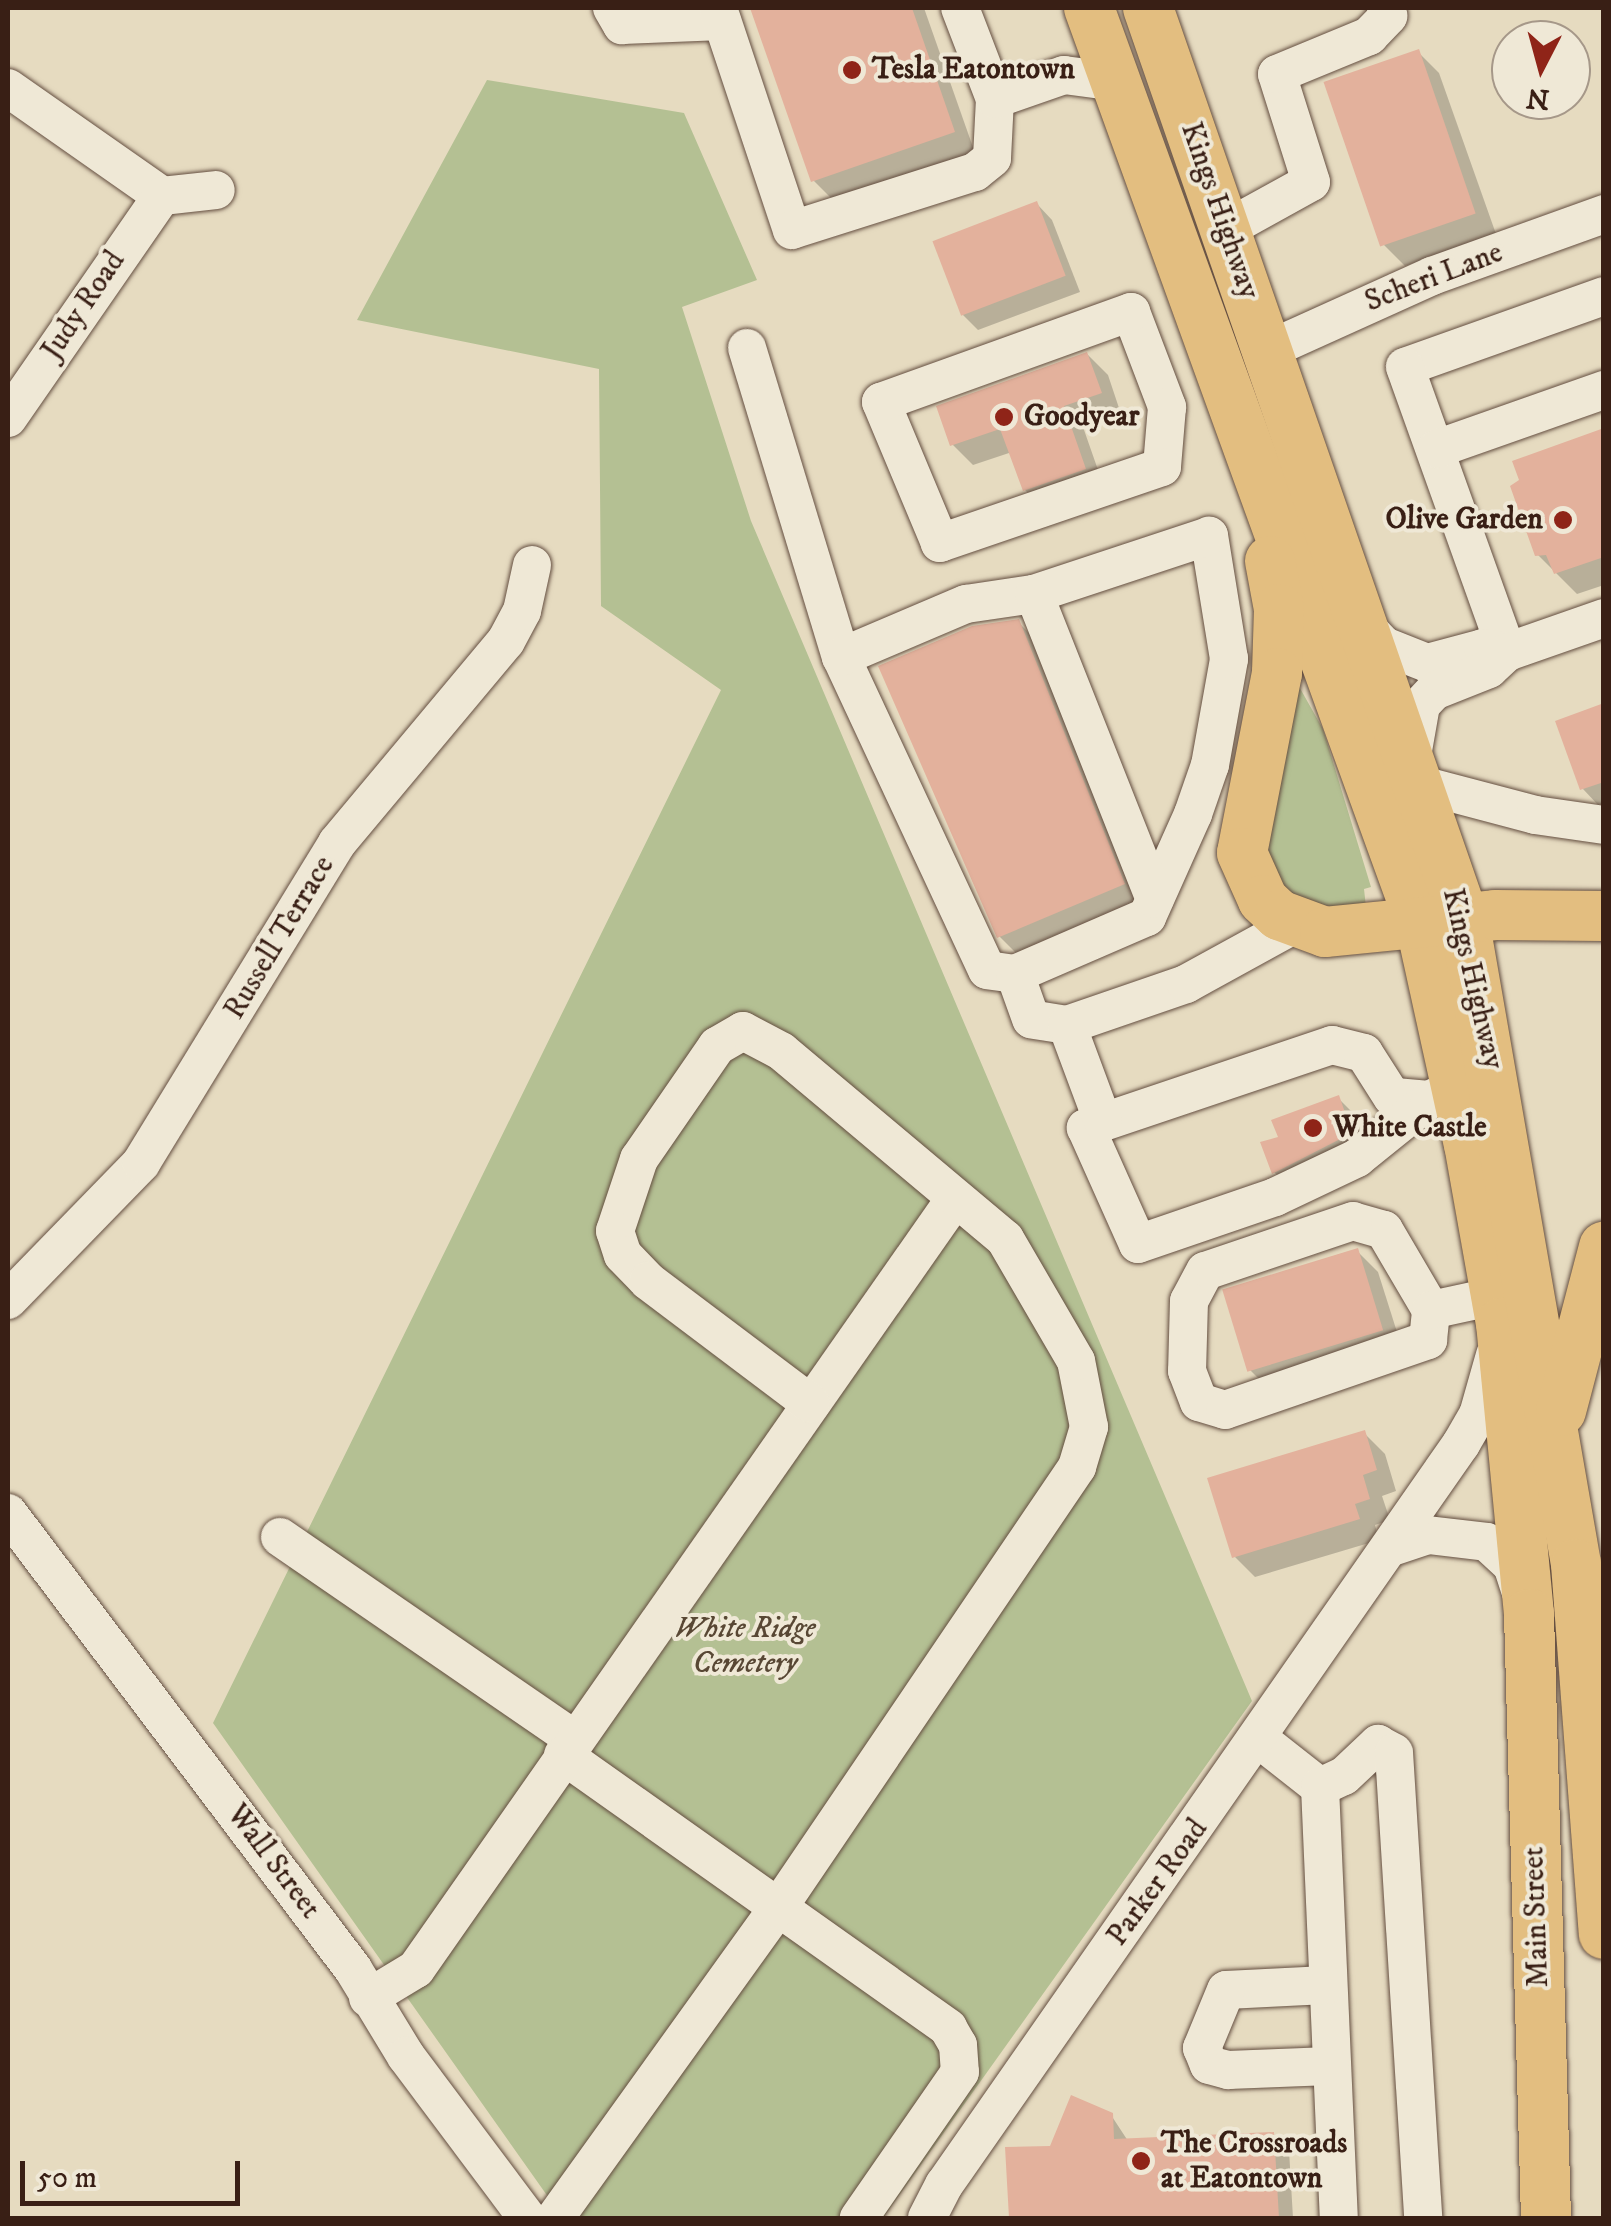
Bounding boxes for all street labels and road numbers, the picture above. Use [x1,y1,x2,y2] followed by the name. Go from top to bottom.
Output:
[1172,118,1266,304] street label: Kings Highway
[1360,235,1508,321] street label: Scheri Lane
[35,245,133,367] street label: Judy Road
[217,850,343,1026] street label: Russell Terrace
[1434,885,1510,1073] street label: Kings Highway
[218,1798,328,1926] street label: Wall Street
[1100,1813,1216,1953] street label: Parker Road
[1517,1846,1557,1988] street label: Main Street

